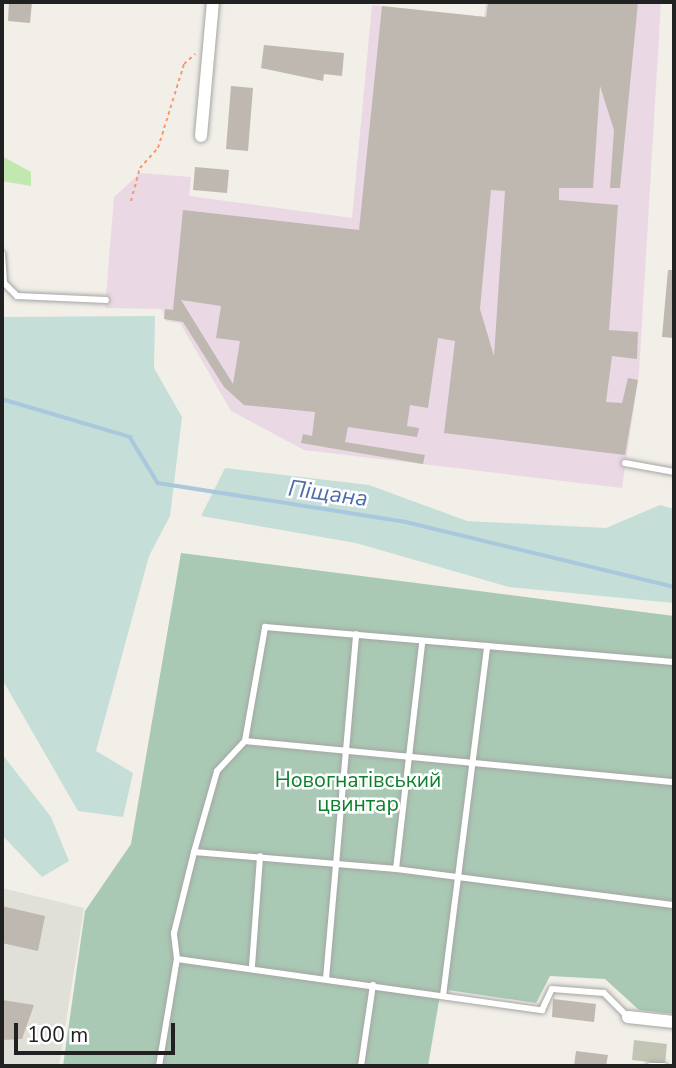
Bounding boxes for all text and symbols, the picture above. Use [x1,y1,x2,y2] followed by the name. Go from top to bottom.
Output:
[286,475,370,513] water label: Піщана
[275,767,441,817] park label: Новогнатівський цвинтар
[18,1009,178,1052] scale bar
[27,1021,88,1049] text: 100 m

